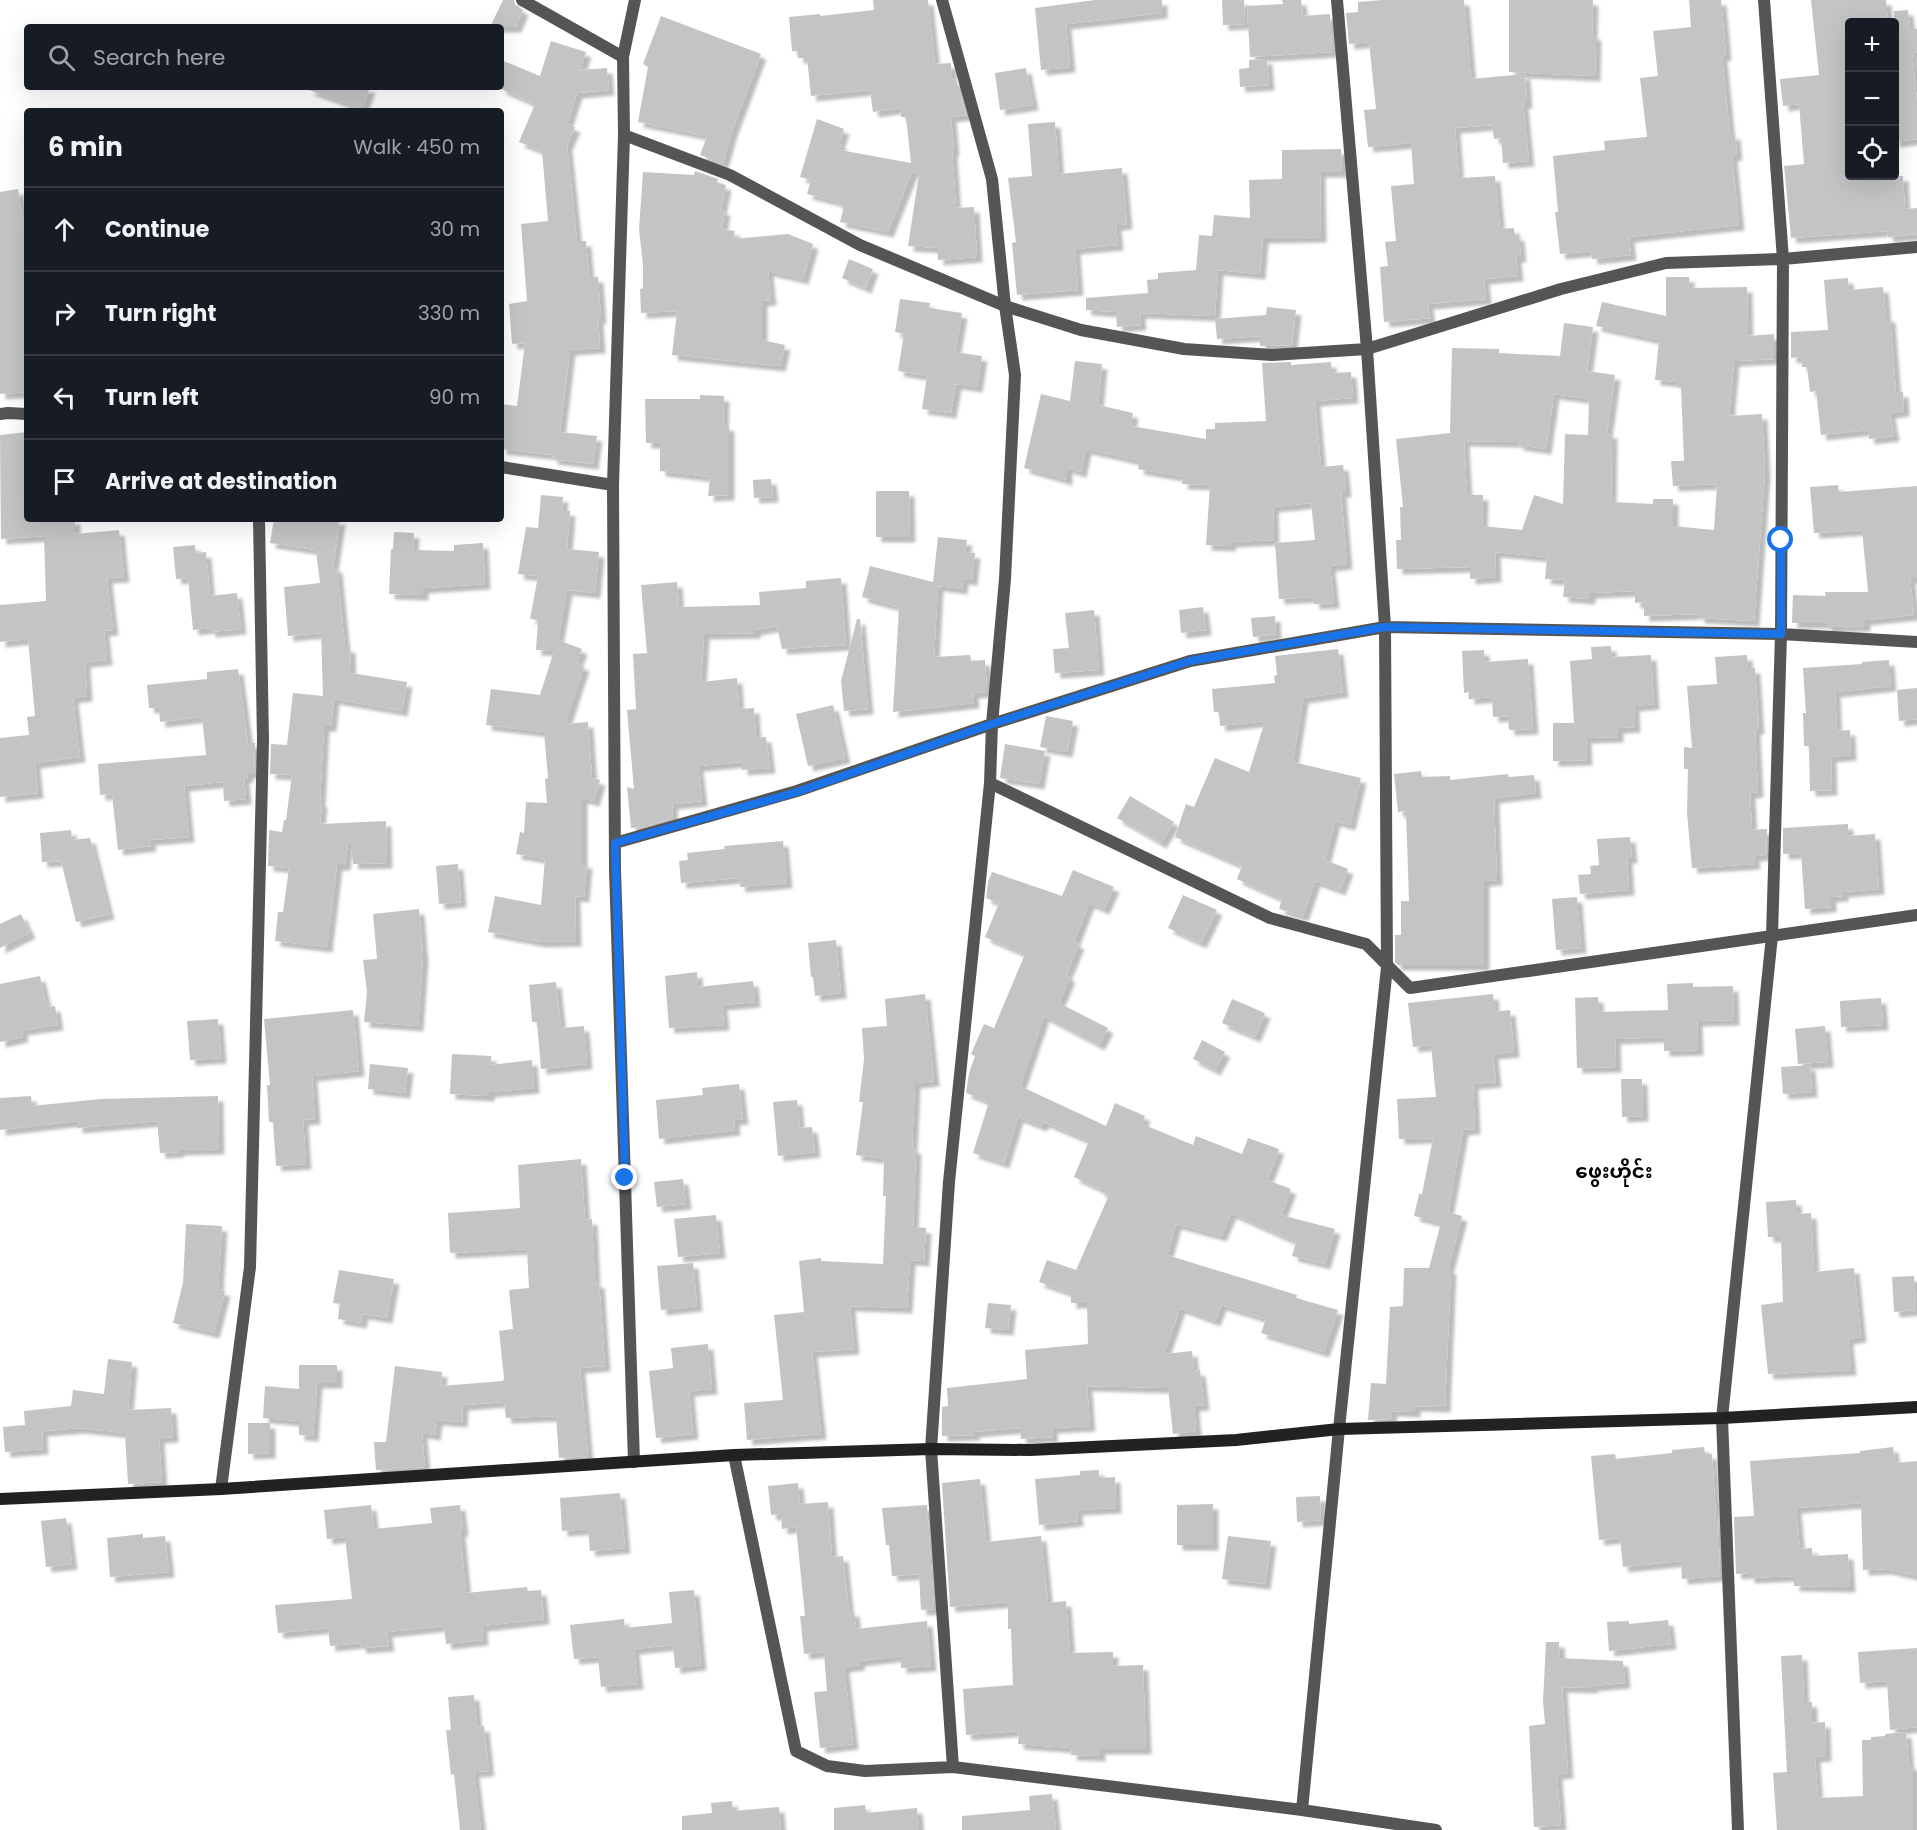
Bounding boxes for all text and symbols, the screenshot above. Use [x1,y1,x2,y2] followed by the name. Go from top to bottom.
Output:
[1845,18,1899,180] map controls
[1845,18,1899,72] button: +
[24,24,504,90] search box
[45,41,78,74] icon: search
[93,42,226,73] text: Search here
[1845,72,1899,126] button: −
[1845,126,1899,180] button: locate
[48,129,123,165] text: 6 min
[353,133,480,161] text: Walk · 450 m
[48,213,81,246] icon: ahead
[105,214,209,245] text: Continue
[430,215,480,243] text: 30 m
[48,297,81,330] icon: right
[105,298,216,329] text: Turn right
[418,299,480,327] text: 330 m
[48,381,81,414] icon: left
[105,382,199,413] text: Turn left
[429,383,480,411] text: 90 m
[48,465,81,498] icon: arrive
[105,466,337,497] text: Arrive at destination
[1767,526,1793,552] route start
[1575,1157,1653,1187] district label: ဖွေးဟိုင်း
[611,1164,637,1190] route end

